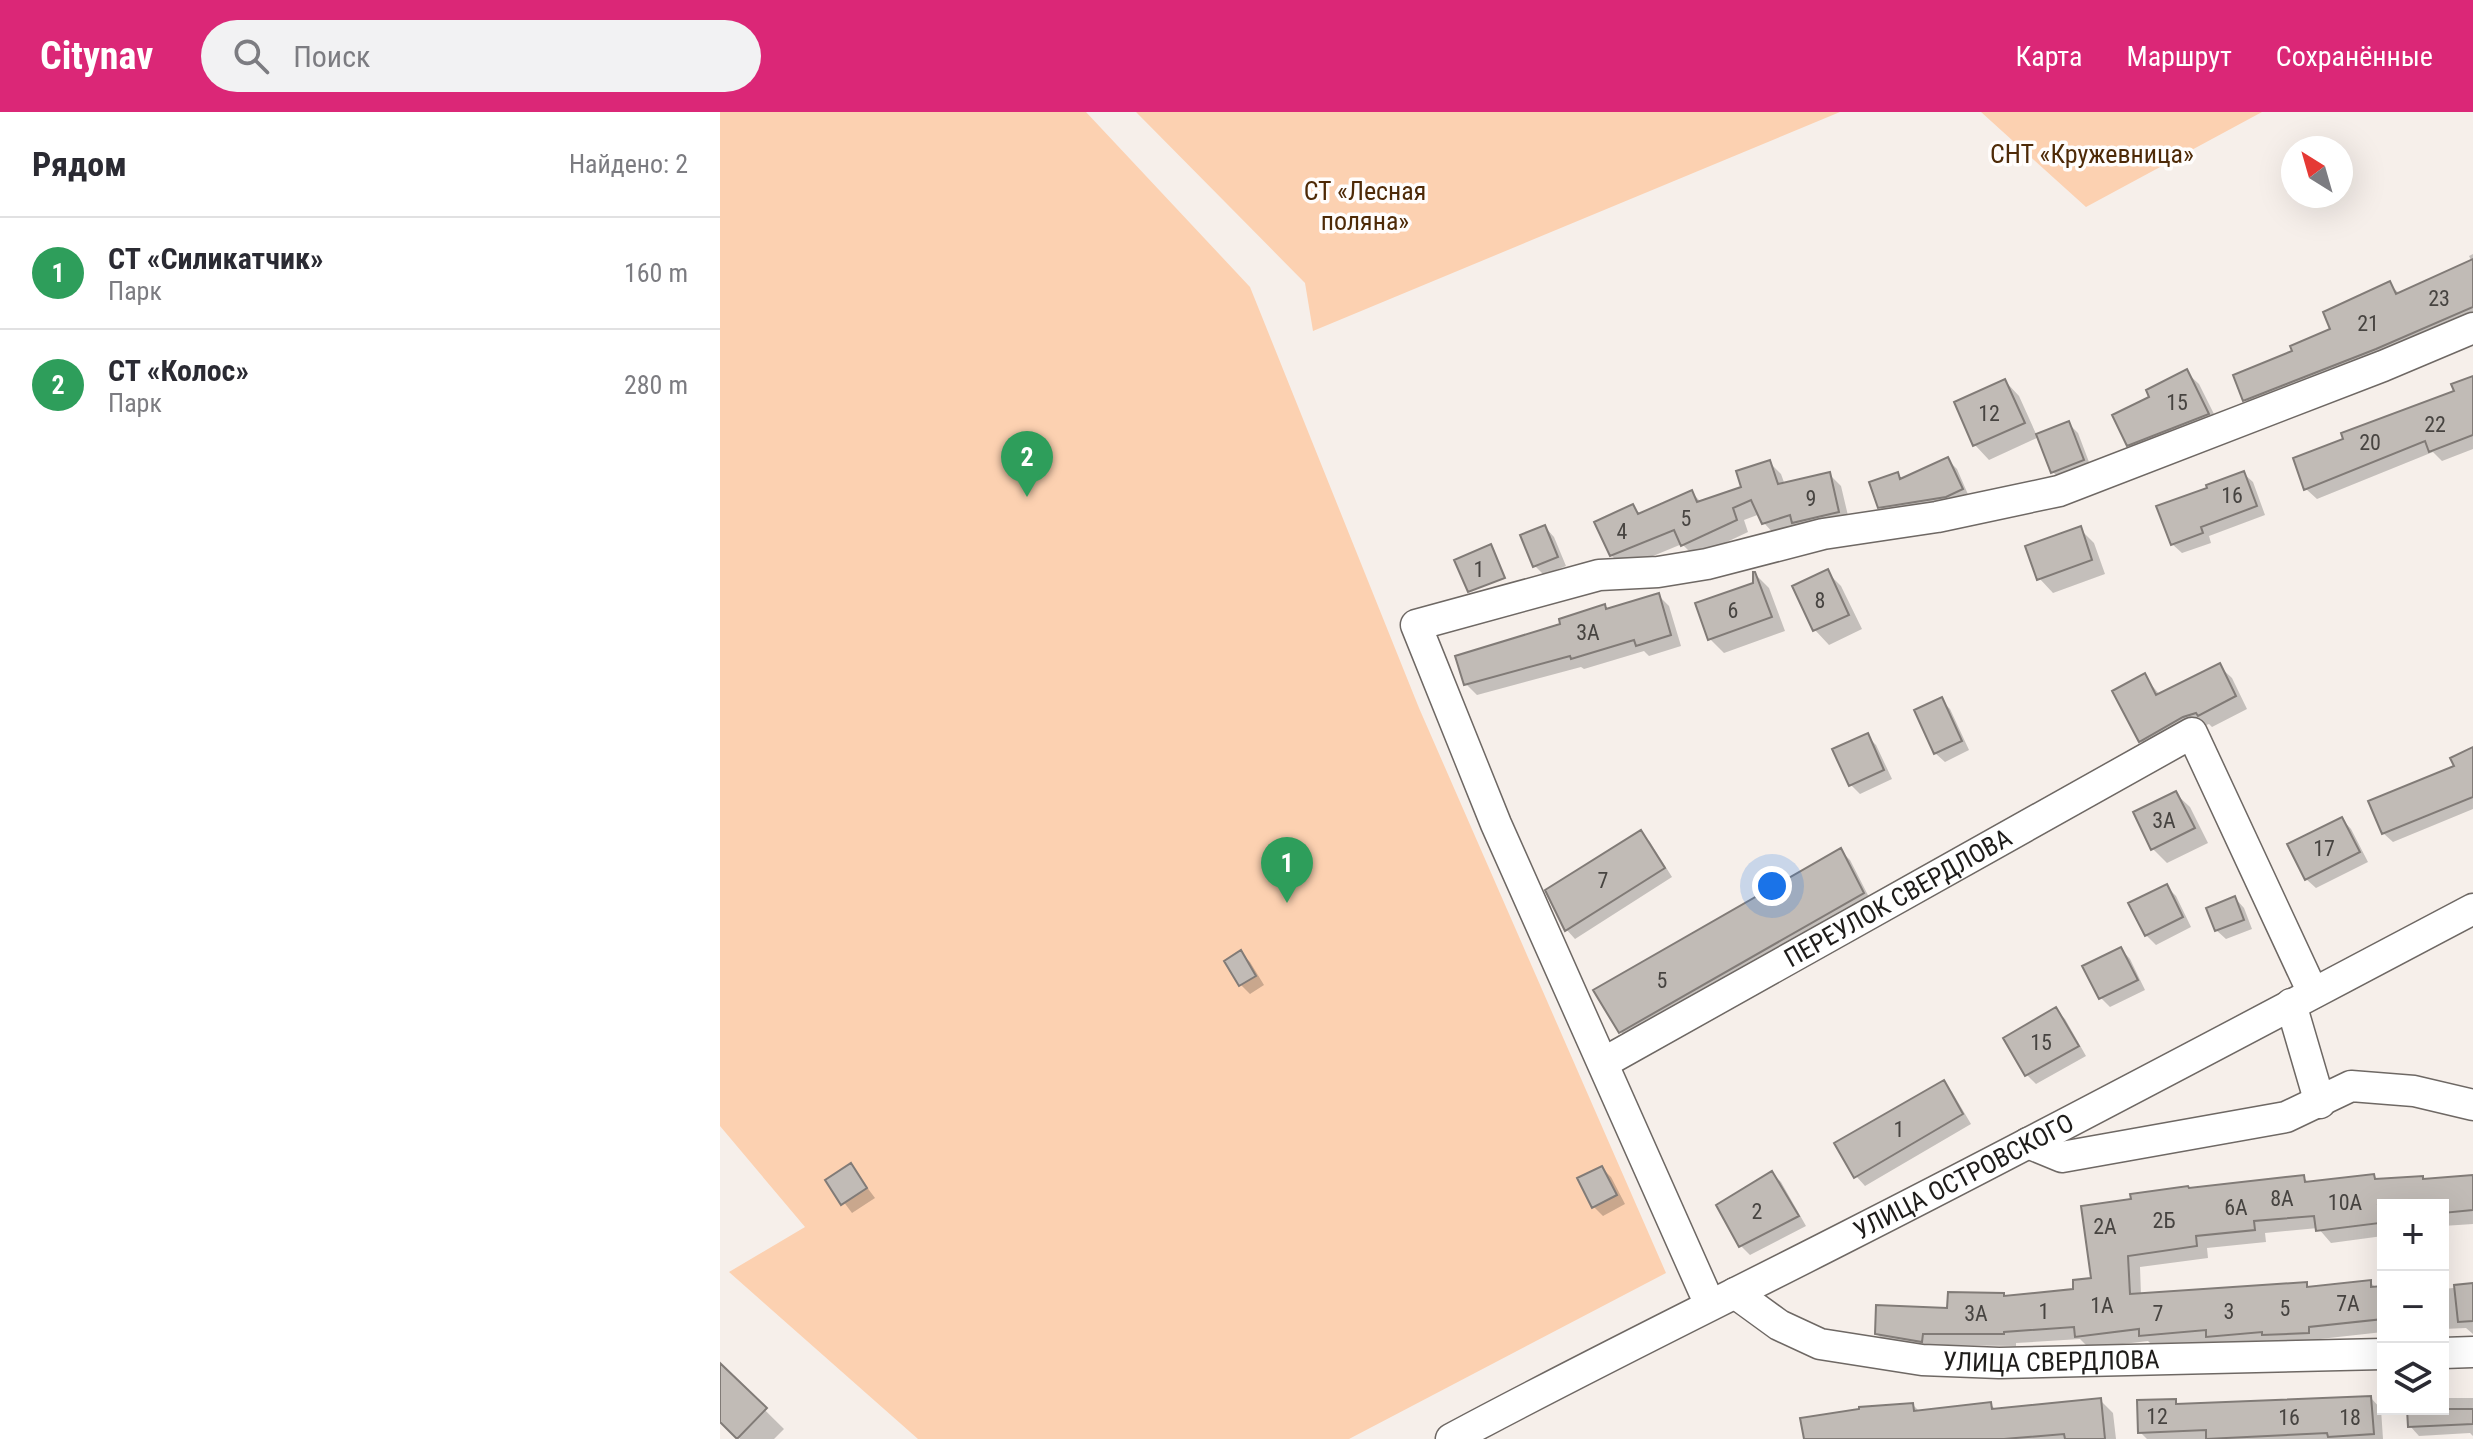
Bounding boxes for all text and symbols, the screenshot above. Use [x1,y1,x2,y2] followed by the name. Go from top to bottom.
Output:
[201,20,761,92] search box
[40,34,153,78] text: Citynav
[229,34,273,78] icon: search
[293,39,370,74] text: Поиск
[2016,40,2082,73] text: Карта
[2126,40,2232,73] text: Маршрут
[2276,40,2433,73] text: Сохранённые
[2281,136,2353,208] north arrow
[1990,139,2194,169] park label: СНТ «Кружевница»
[32,144,127,184] text: Рядом
[569,149,688,179] text: Найдено: 2
[1304,176,1426,236] park label: СТ «Лесная поляна»
[108,241,323,276] text: СТ «Силикатчик»
[51,258,65,288] text: 1
[624,258,688,288] text: 160 m
[108,276,162,306] text: Парк
[2428,286,2450,311] house number: 23
[2357,311,2379,336] house number: 21
[108,353,249,388] text: СТ «Колос»
[51,370,65,400] text: 2
[624,370,688,400] text: 280 m
[108,388,162,418] text: Парк
[2166,390,2188,415] house number: 15
[1978,401,2000,426] house number: 12
[2424,412,2446,437] house number: 22
[2359,430,2381,455] house number: 20
[1001,431,1053,497] pin: 2
[2221,483,2243,508] house number: 16
[1806,486,1816,511] house number: 9
[1681,506,1691,531] house number: 5
[1617,519,1628,544] house number: 4
[1474,557,1484,582] house number: 1
[1815,588,1825,613] house number: 8
[1728,598,1738,623] house number: 6
[1576,620,1600,645] house number: 3А
[2152,808,2176,833] house number: 3А
[1779,822,2017,973] street label: ПЕРЕУЛОК СВЕРДЛОВА
[2313,836,2335,861] house number: 17
[1261,837,1313,903] pin: 1
[1752,866,1792,906] your location
[1598,868,1608,893] house number: 7
[1657,968,1667,993] house number: 5
[2030,1030,2052,1055] house number: 15
[1849,1107,2079,1246] street label: УЛИЦА ОСТРОВСКОГО
[1894,1117,1904,1142] house number: 1
[2270,1186,2294,1211] house number: 8А
[2328,1190,2363,1215] house number: 10А
[2224,1195,2248,1220] house number: 6А
[1752,1199,1762,1224] house number: 2
[2377,1199,2449,1415] map controls
[2377,1199,2449,1271] button: +
[2153,1208,2175,1233] house number: 2Б
[2093,1214,2117,1239] house number: 2А
[2377,1271,2449,1343] button: −
[2336,1291,2360,1316] house number: 7А
[2090,1293,2114,1318] house number: 1А
[2280,1296,2290,1321] house number: 5
[2039,1299,2049,1324] house number: 1
[2224,1299,2234,1324] house number: 3
[1964,1301,1988,1326] house number: 3А
[2153,1301,2163,1326] house number: 7
[2377,1343,2449,1415] button: layers
[1942,1344,2160,1378] street label: УЛИЦА СВЕРДЛОВА
[2146,1404,2168,1429] house number: 12
[2278,1405,2300,1430] house number: 16
[2339,1405,2361,1430] house number: 18

